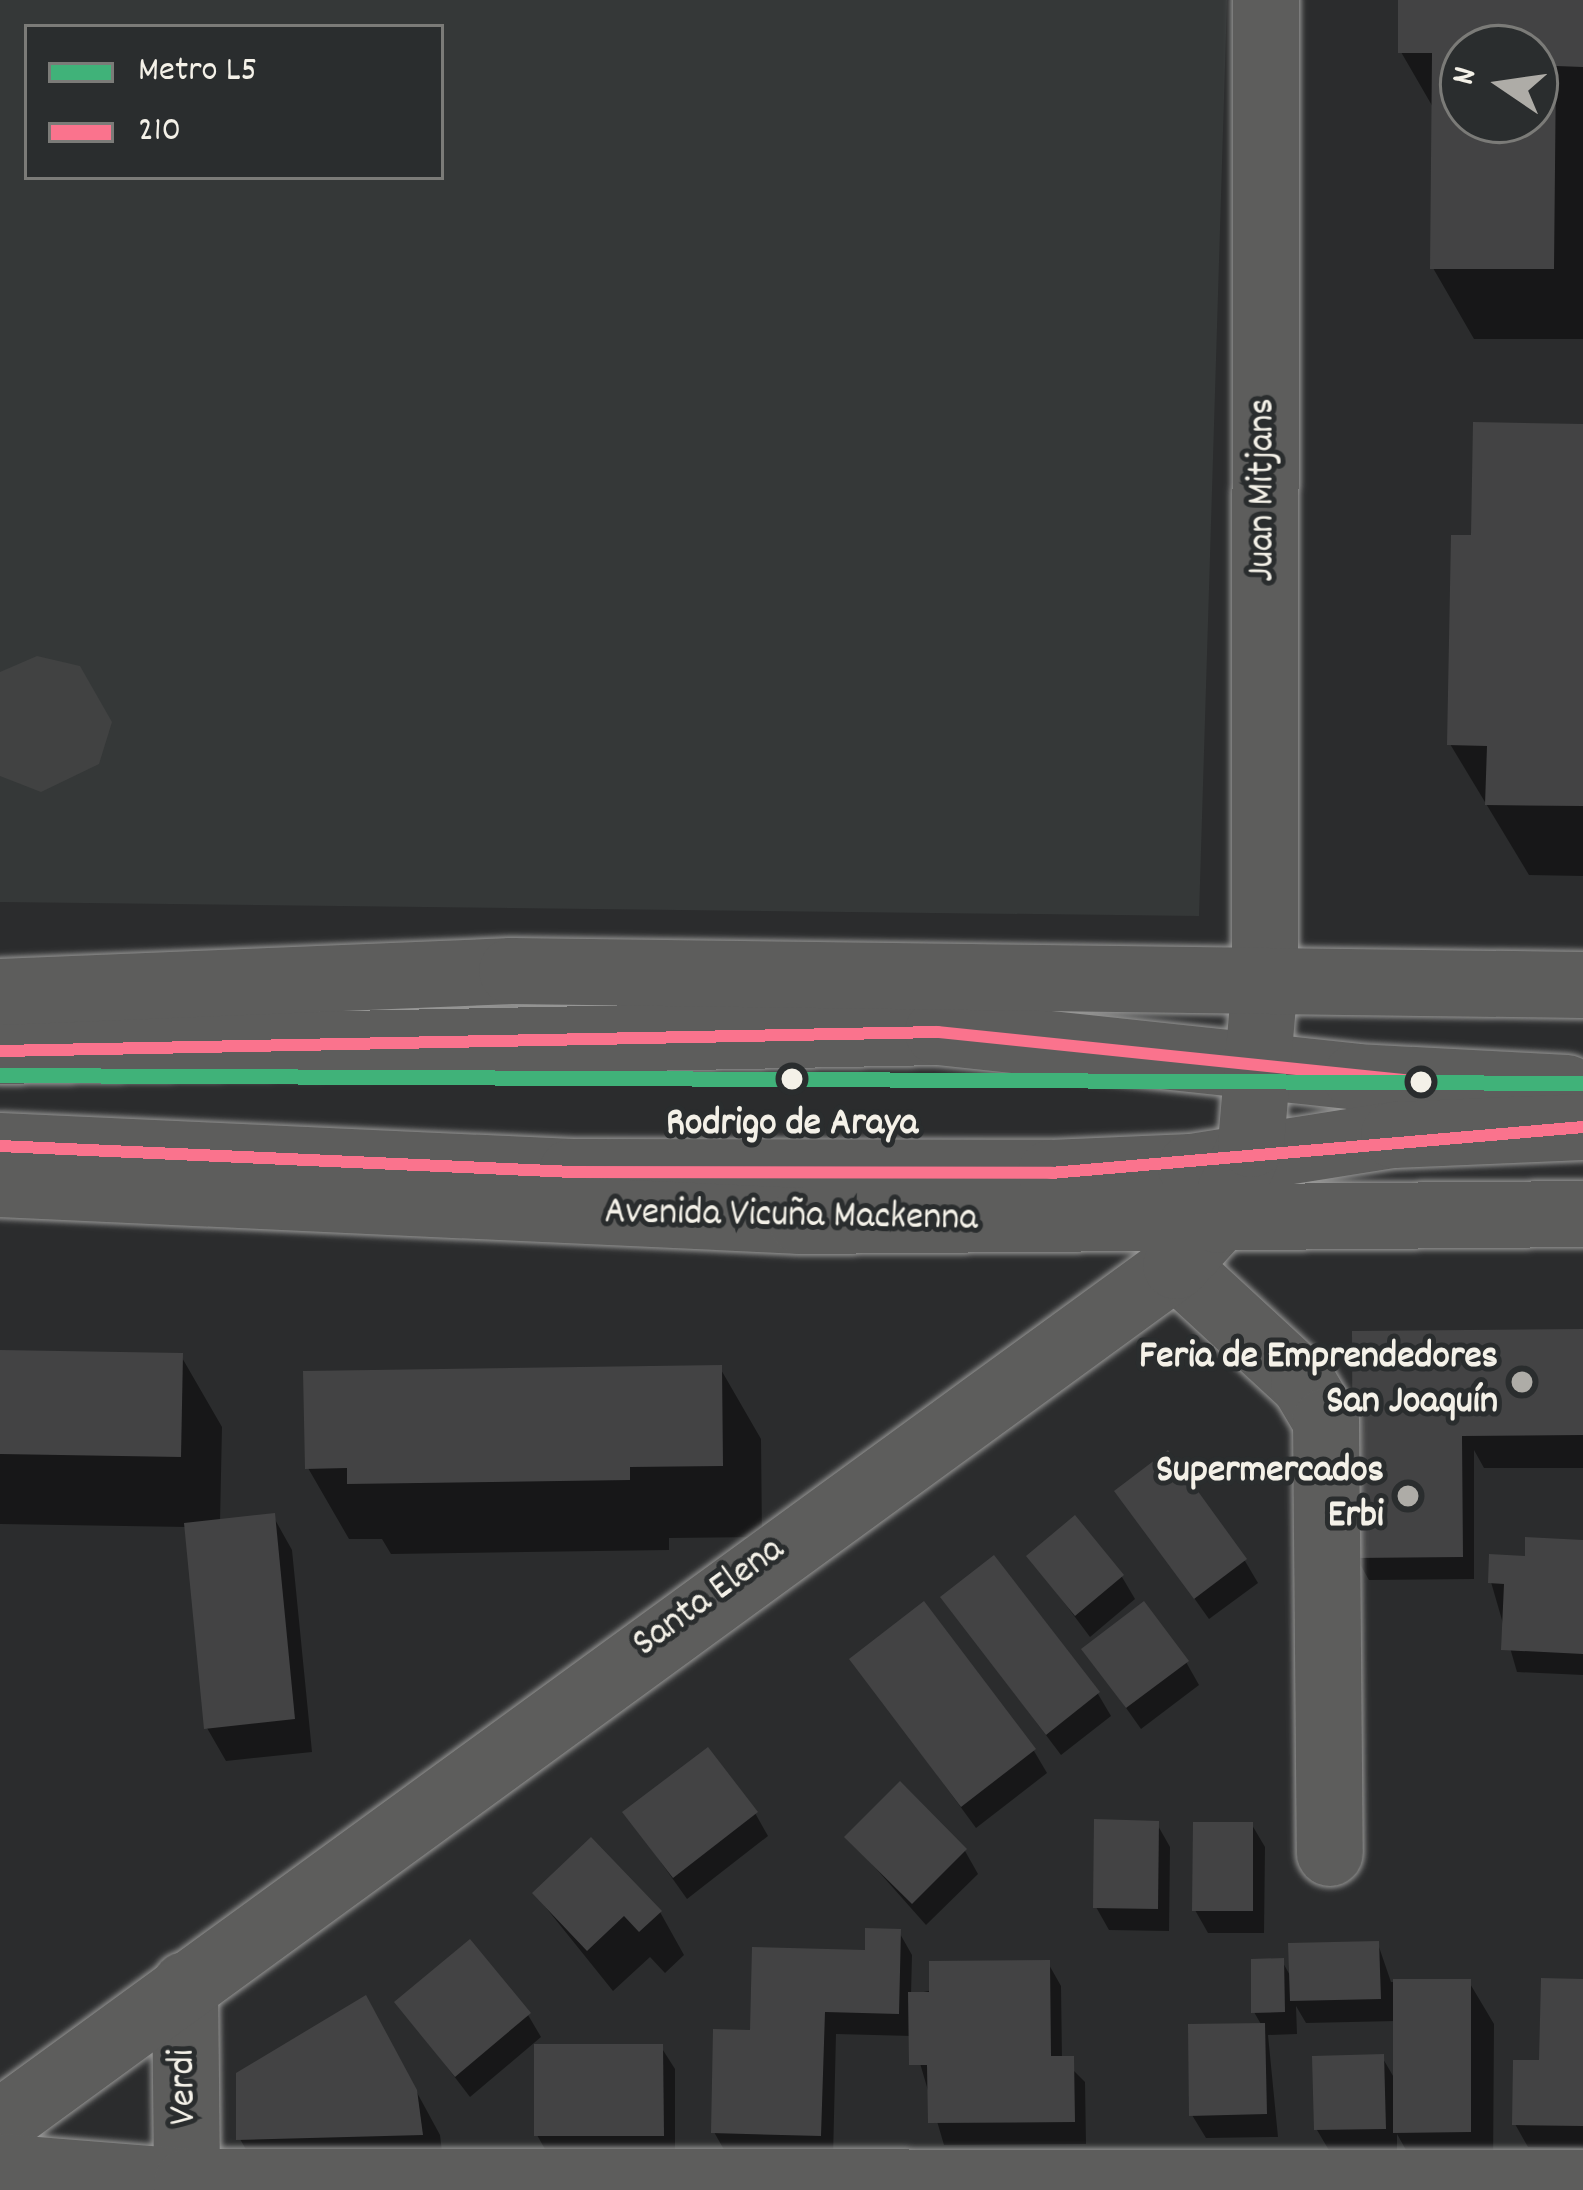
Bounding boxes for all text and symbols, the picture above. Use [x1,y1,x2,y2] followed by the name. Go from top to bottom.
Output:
[24,24,444,180] legend
[1439,24,1559,144] north arrow
[138,46,257,98] text: Metro L5
[1442,63,1491,90] text: N
[138,106,181,158] text: 210
[1242,398,1288,582] street label: Juan Mitjans
[775,1062,809,1096] marker: Rodrigo de Araya
[1410,1071,1432,1093] unlabelled marker
[666,1103,918,1149] place label: Rodrigo de Araya
[604,1191,978,1245] street label: Avenida Vicuña Mackenna
[1139,1337,1498,1428] place label: Feria de Emprendedores San Joaquín
[1509,1369,1535,1395] marker: Feria de Emprendedores San Joaquín
[1156,1451,1384,1542] place label: Supermercados Erbi
[1395,1483,1421,1509] marker: Supermercados Erbi
[625,1528,795,1670] street label: Santa Elena
[162,2049,210,2125] street label: Verdi

